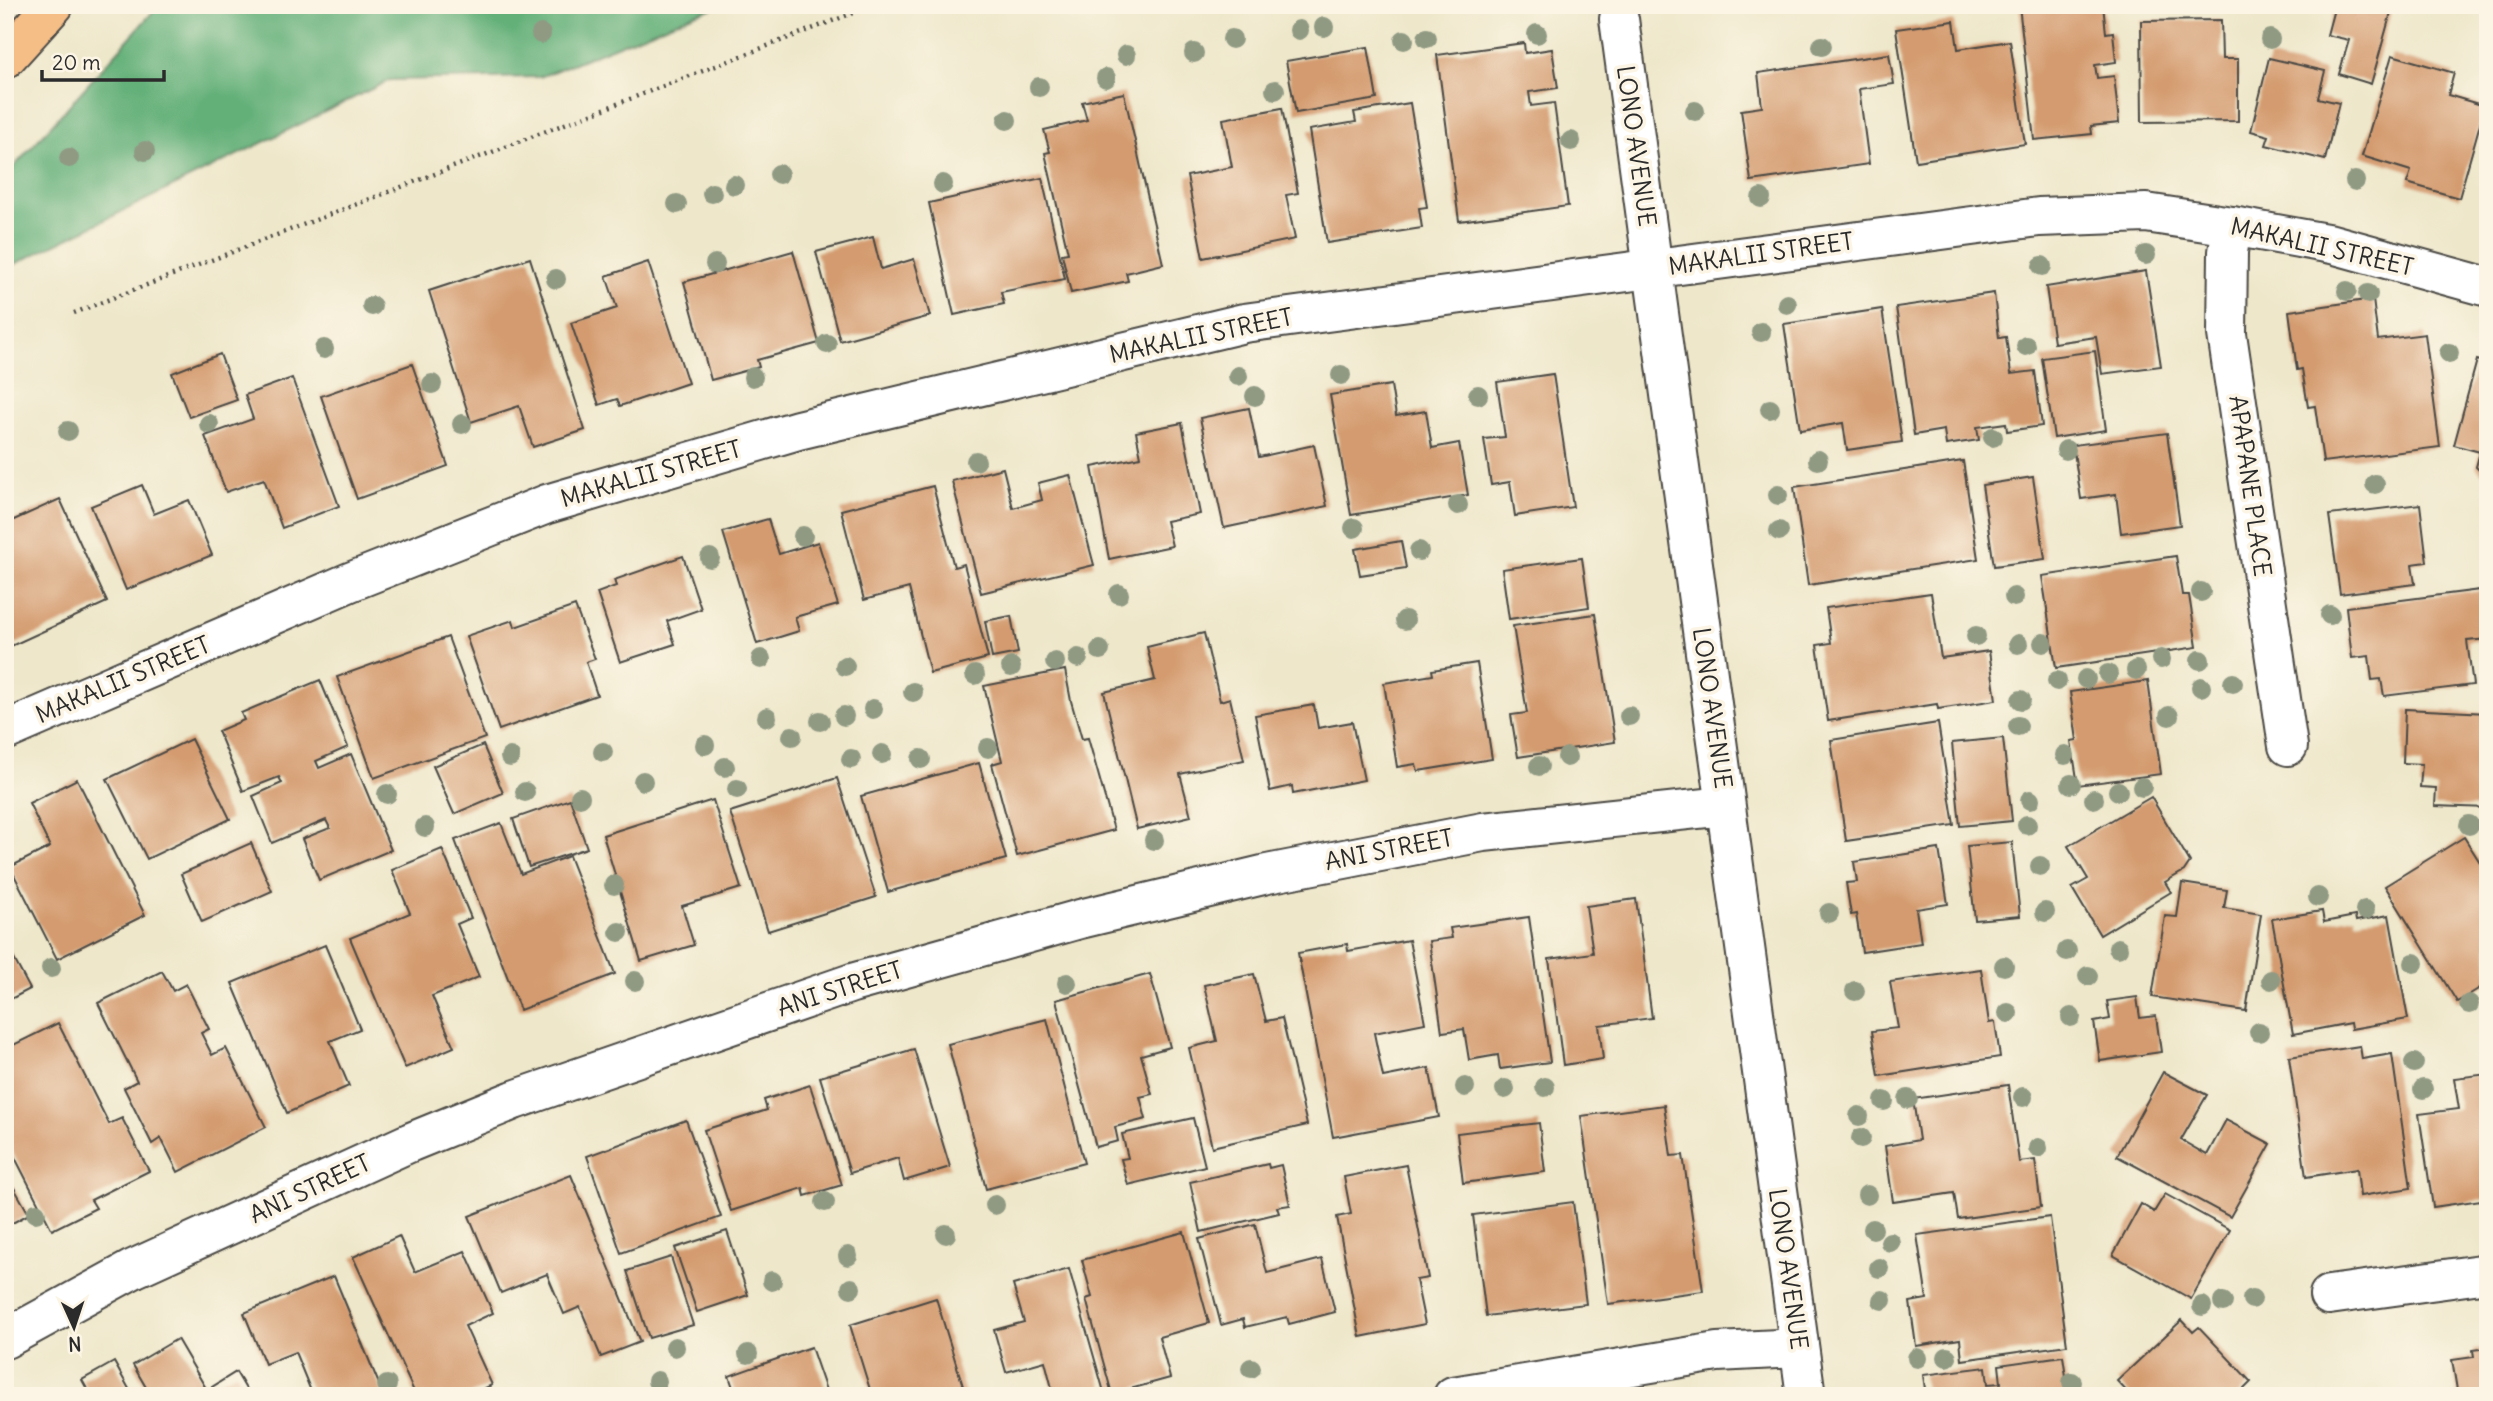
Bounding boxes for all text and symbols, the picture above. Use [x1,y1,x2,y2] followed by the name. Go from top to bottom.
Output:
[42,38,164,82] scale bar
[52,49,101,76] text: 20 m
[1611,63,1663,228] street label: LONO AVENUE
[2228,210,2417,282] street label: MAKALII STREET
[1666,225,1855,281] street label: MAKALII STREET
[1106,301,1295,369] street label: MAKALII STREET
[2223,393,2279,578] street label: APAPANE PLACE
[557,433,745,513] street label: MAKALII STREET
[1687,625,1739,790] street label: LONO AVENUE
[31,629,214,729] street label: MAKALII STREET
[1322,822,1455,876] street label: ANI STREET
[773,954,906,1022] street label: ANI STREET
[244,1147,375,1229] street label: ANI STREET
[1763,1186,1815,1351] street label: LONO AVENUE
[38,1292,108,1362] north arrow
[68,1332,82,1356] text: N

